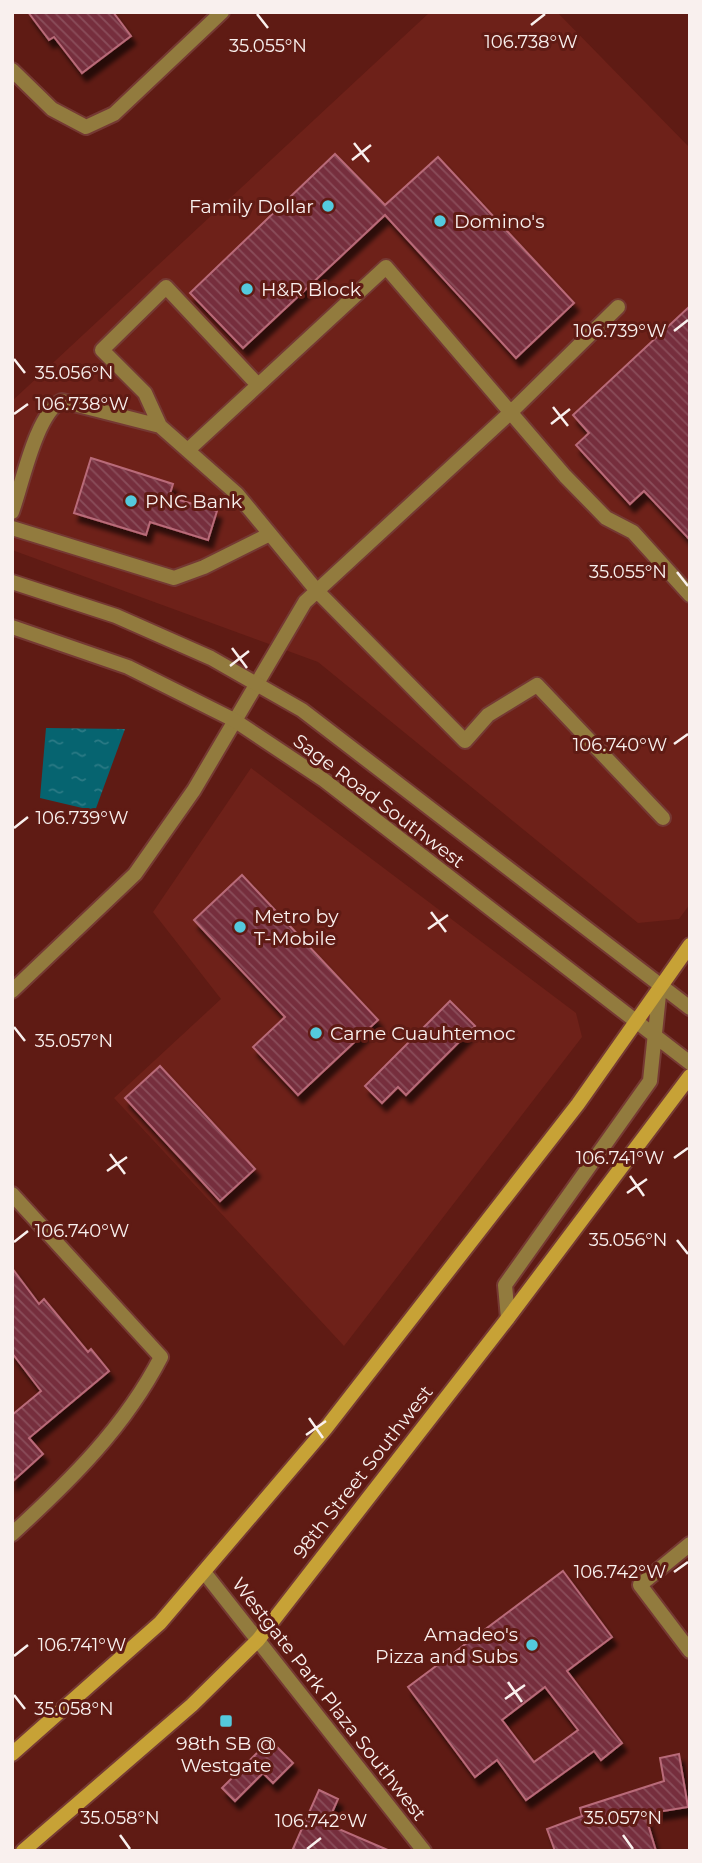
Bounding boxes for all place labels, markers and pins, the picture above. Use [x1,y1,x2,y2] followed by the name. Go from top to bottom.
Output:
[189,195,314,218] place label: Family Dollar
[320,198,336,214] marker: Family Dollar
[454,210,544,233] place label: Domino's
[432,213,448,229] marker: Domino's
[261,278,362,301] place label: H&R Block
[239,281,255,297] marker: H&R Block
[145,490,243,513] place label: PNC Bank
[123,493,139,509] marker: PNC Bank
[254,905,339,950] place label: Metro by T-Mobile
[232,919,248,935] marker: Metro by T-Mobile
[330,1022,516,1045] place label: Carne Cuauhtemoc
[308,1025,324,1041] marker: Carne Cuauhtemoc
[375,1623,518,1668] place label: Amadeo's Pizza and Subs
[524,1637,540,1653] marker: Amadeo's Pizza and Subs
[218,1713,234,1729] marker: 98th SB @ Westgate
[176,1732,276,1777] place label: 98th SB @ Westgate

